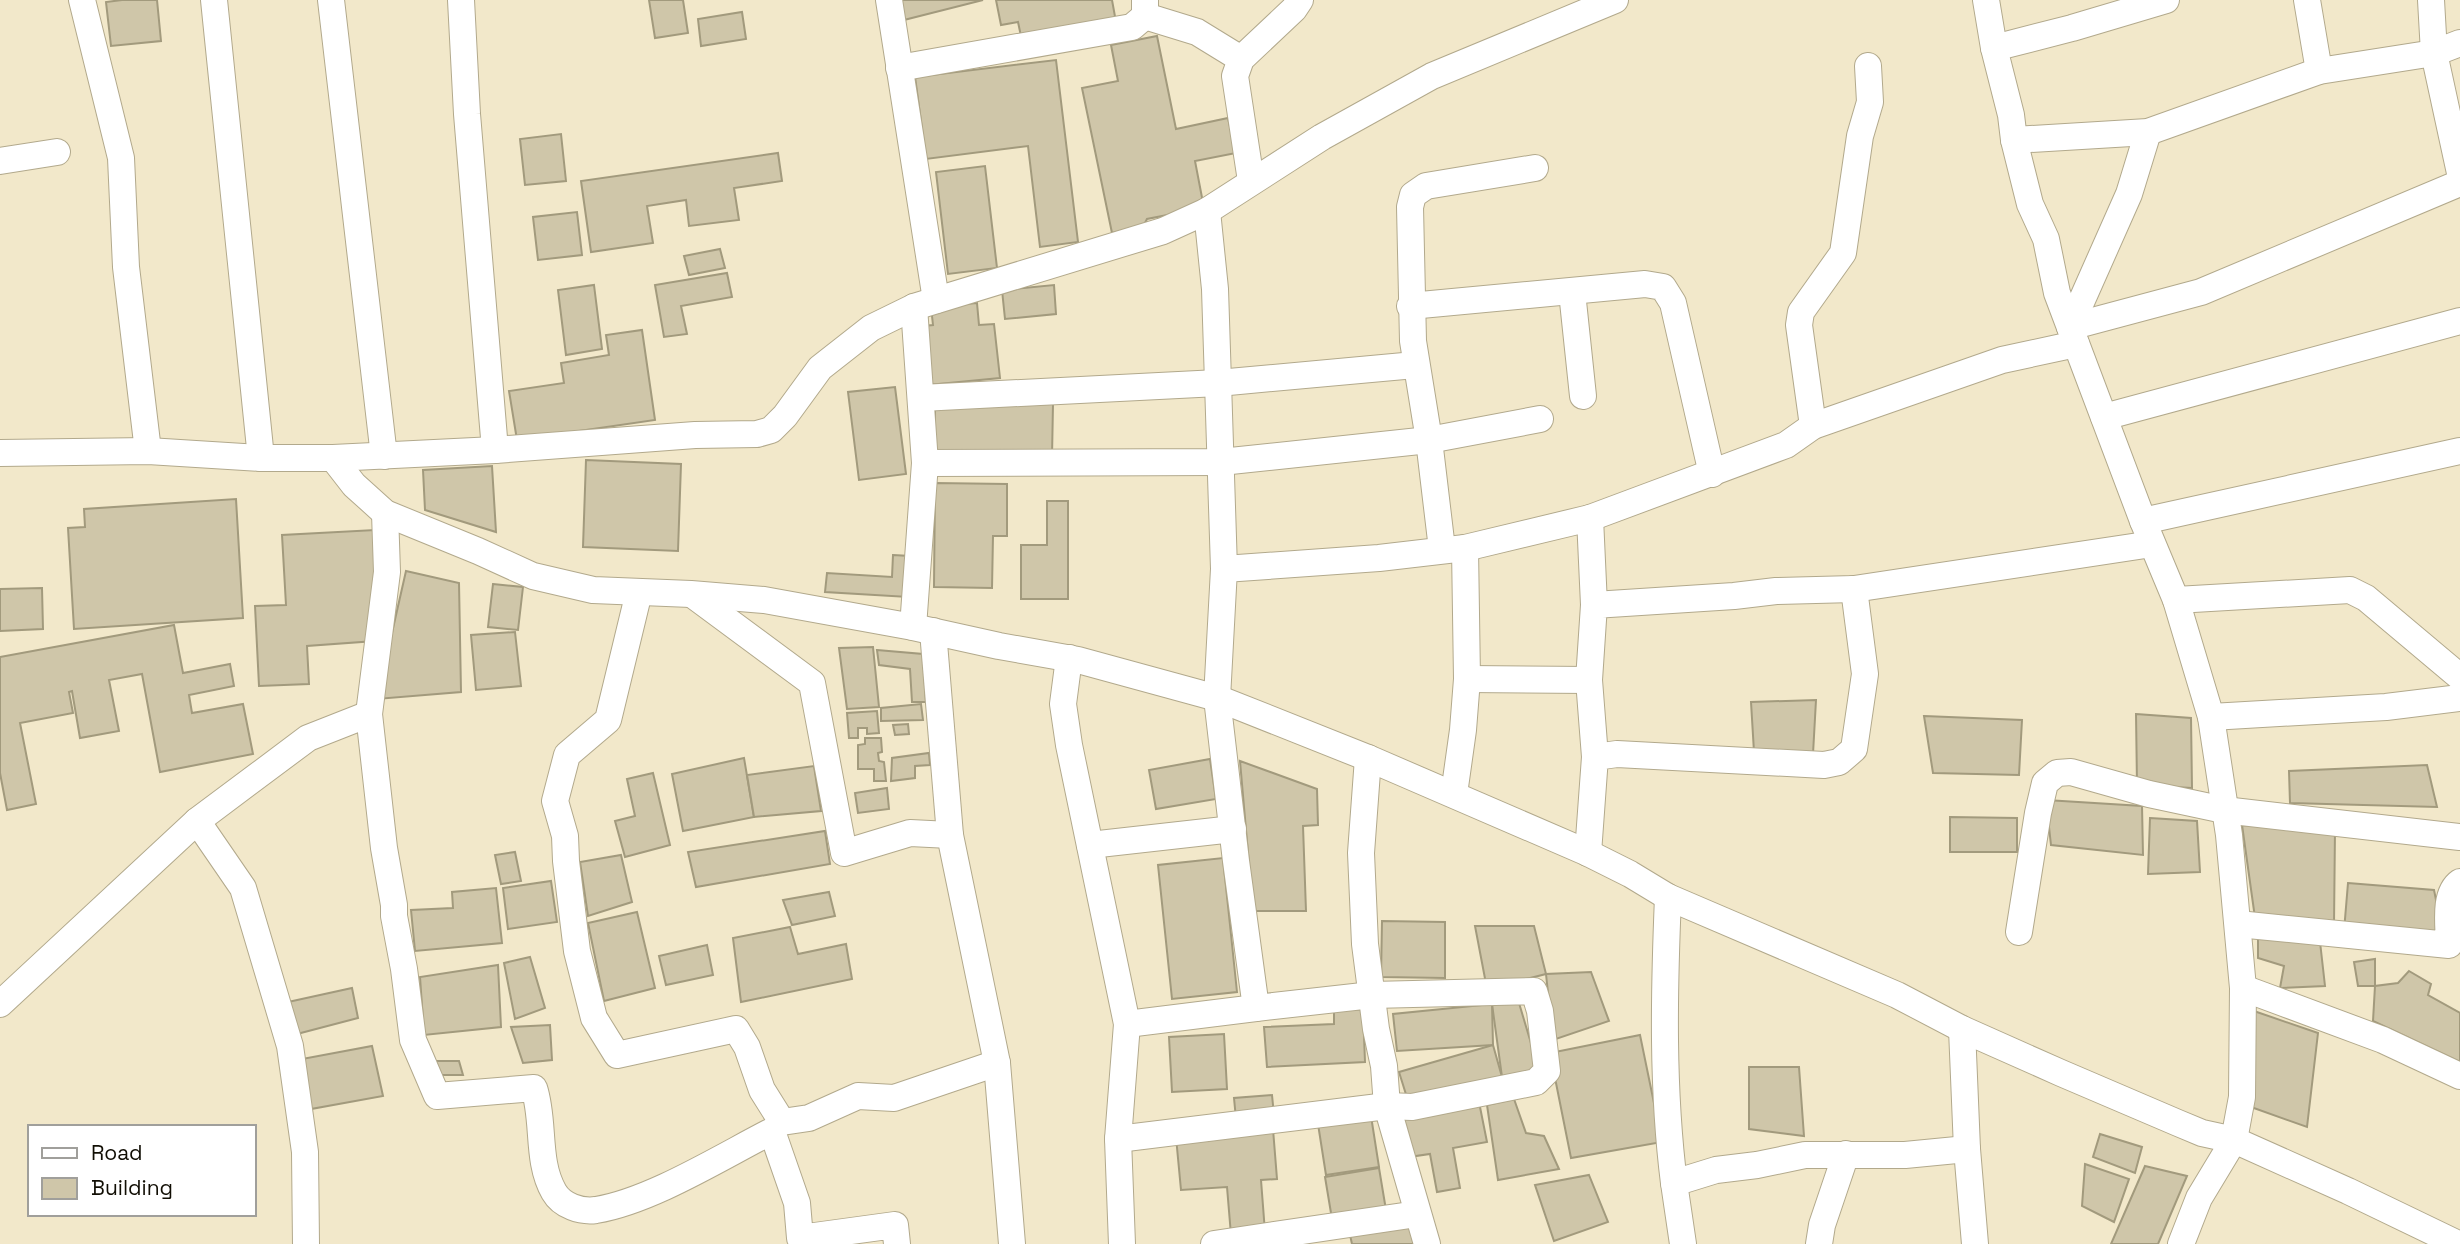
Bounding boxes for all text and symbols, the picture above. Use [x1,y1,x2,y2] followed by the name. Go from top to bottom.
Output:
[28,1125,256,1216] legend
[91,1139,143,1166] text: Road
[91,1174,173,1201] text: Building

